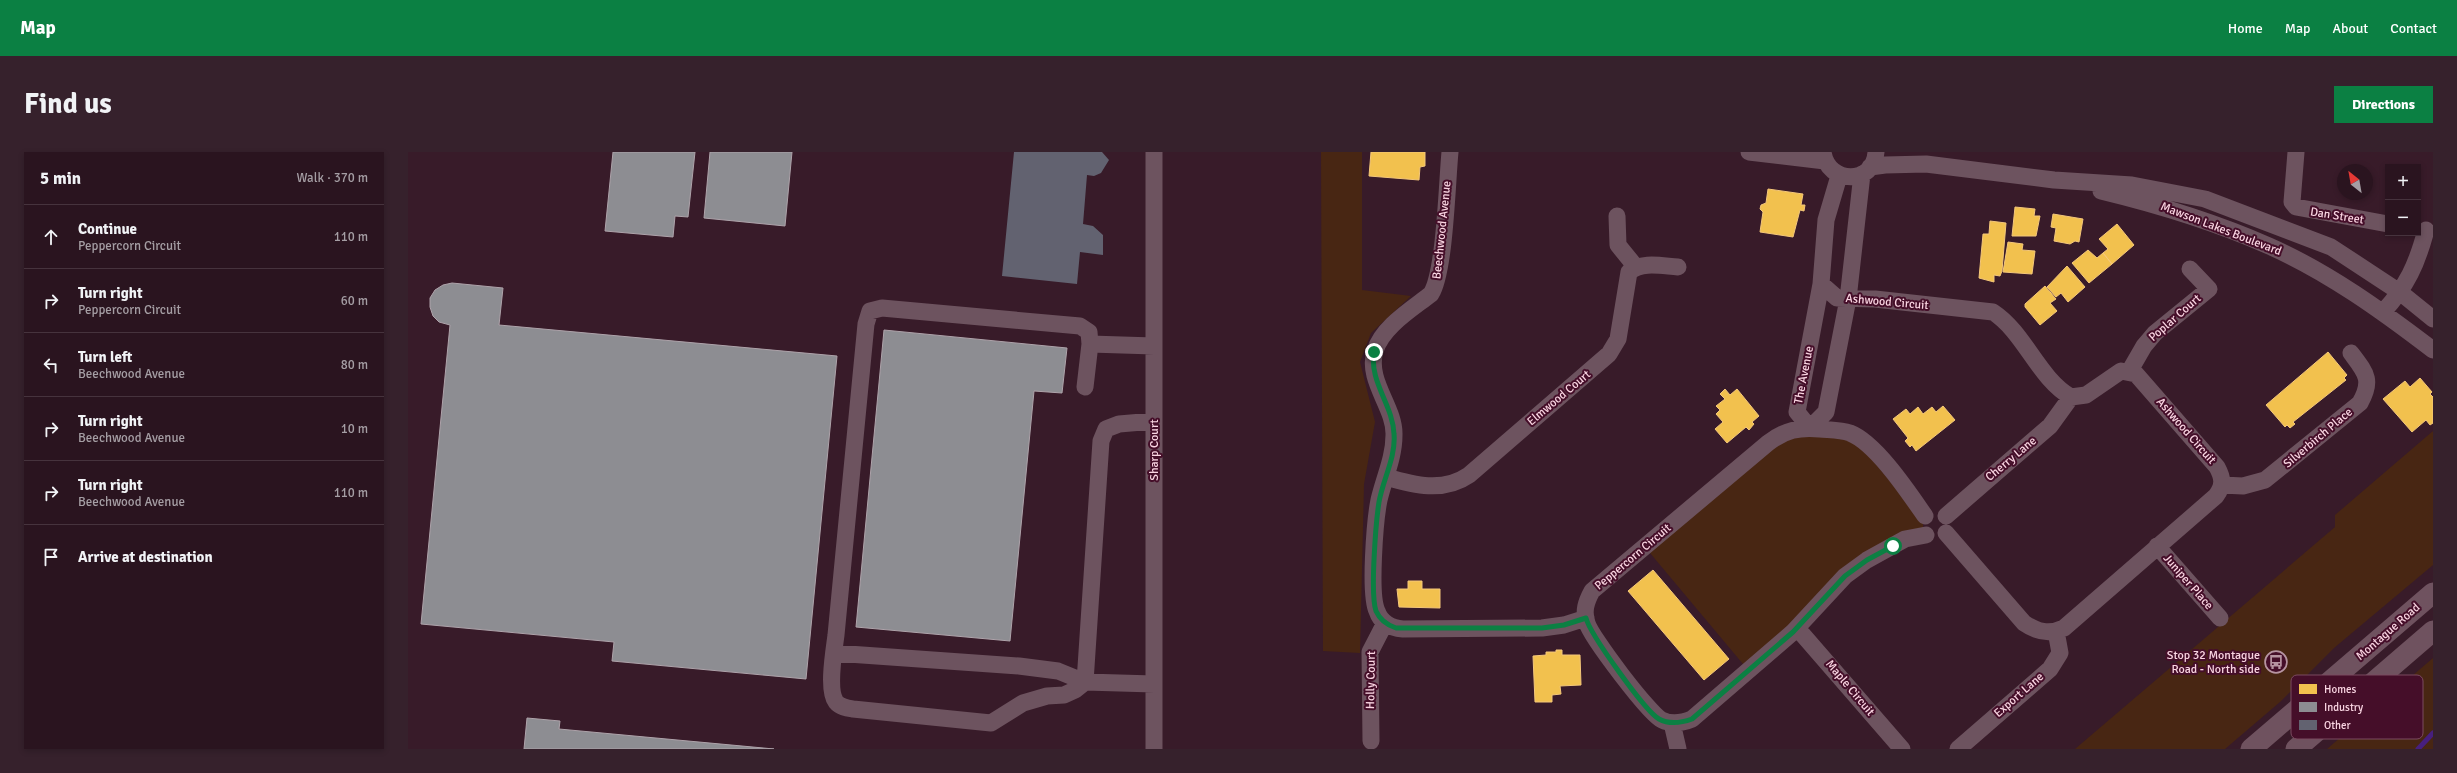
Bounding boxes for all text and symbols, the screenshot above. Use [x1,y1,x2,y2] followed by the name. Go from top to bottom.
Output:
[20,16,56,40] text: Map
[2228,20,2263,37] text: Home
[2285,20,2310,37] text: Map
[2332,20,2368,37] text: About
[2390,20,2437,37] text: Contact
[2334,86,2433,123] button: Directions
[24,87,112,121] text: Find us
[2337,164,2373,200] north arrow
[2385,164,2421,236] map controls
[2385,164,2421,200] button: +
[40,168,81,189] text: 5 min
[297,170,368,186] text: Walk · 370 m
[1429,180,1455,280] street label: Beechwood Avenue
[2158,199,2284,259] street label: Mawson Lakes Boulevard
[2385,200,2421,236] button: −
[2309,204,2365,228] street label: Dan Street
[78,220,137,238] text: Continue
[40,226,62,248] icon: ahead
[334,229,368,245] text: 110 m
[78,238,181,254] text: Peppercorn Circuit
[78,284,143,302] text: Turn right
[40,290,62,312] icon: right
[1845,291,1929,313] street label: Ashwood Circuit
[2146,291,2204,345] street label: Poplar Court
[341,293,368,309] text: 60 m
[78,302,181,318] text: Peppercorn Circuit
[1365,343,1383,361] route end
[1791,345,1817,405] street label: The Avenue
[78,348,132,366] text: Turn left
[40,354,62,376] icon: left
[341,357,368,373] text: 80 m
[78,366,185,382] text: Beechwood Avenue
[1524,367,1594,429] street label: Elmwood Court
[2153,395,2219,467] street label: Ashwood Circuit
[2280,405,2356,471] street label: Silverbirch Place
[78,412,143,430] text: Turn right
[40,418,62,440] icon: right
[1147,419,1162,481] street label: Sharp Court
[341,421,368,437] text: 10 m
[78,430,185,446] text: Beechwood Avenue
[1982,433,2040,485] street label: Cherry Lane
[78,476,143,494] text: Turn right
[40,482,62,504] icon: right
[334,485,368,501] text: 110 m
[78,494,185,510] text: Beechwood Avenue
[1592,521,1674,593] street label: Peppercorn Circuit
[1884,537,1902,555] route start
[40,546,62,568] icon: arrive
[78,548,213,566] text: Arrive at destination
[2160,551,2216,613] street label: Juniper Place
[2353,600,2423,664] street label: Montague Road
[2167,648,2260,677] place label: Stop 32 Montague Road - North side
[2263,649,2289,675] bus stop icon: Stop 32 Montague Road - North side
[1363,651,1379,709] street label: Holly Court
[1822,657,1878,719] street label: Maple Circuit
[1991,669,2047,721] street label: Export Lane
[2291,675,2423,739] legend
[2324,683,2356,696] text: Homes
[2324,701,2364,714] text: Industry
[2324,719,2351,732] text: Other

